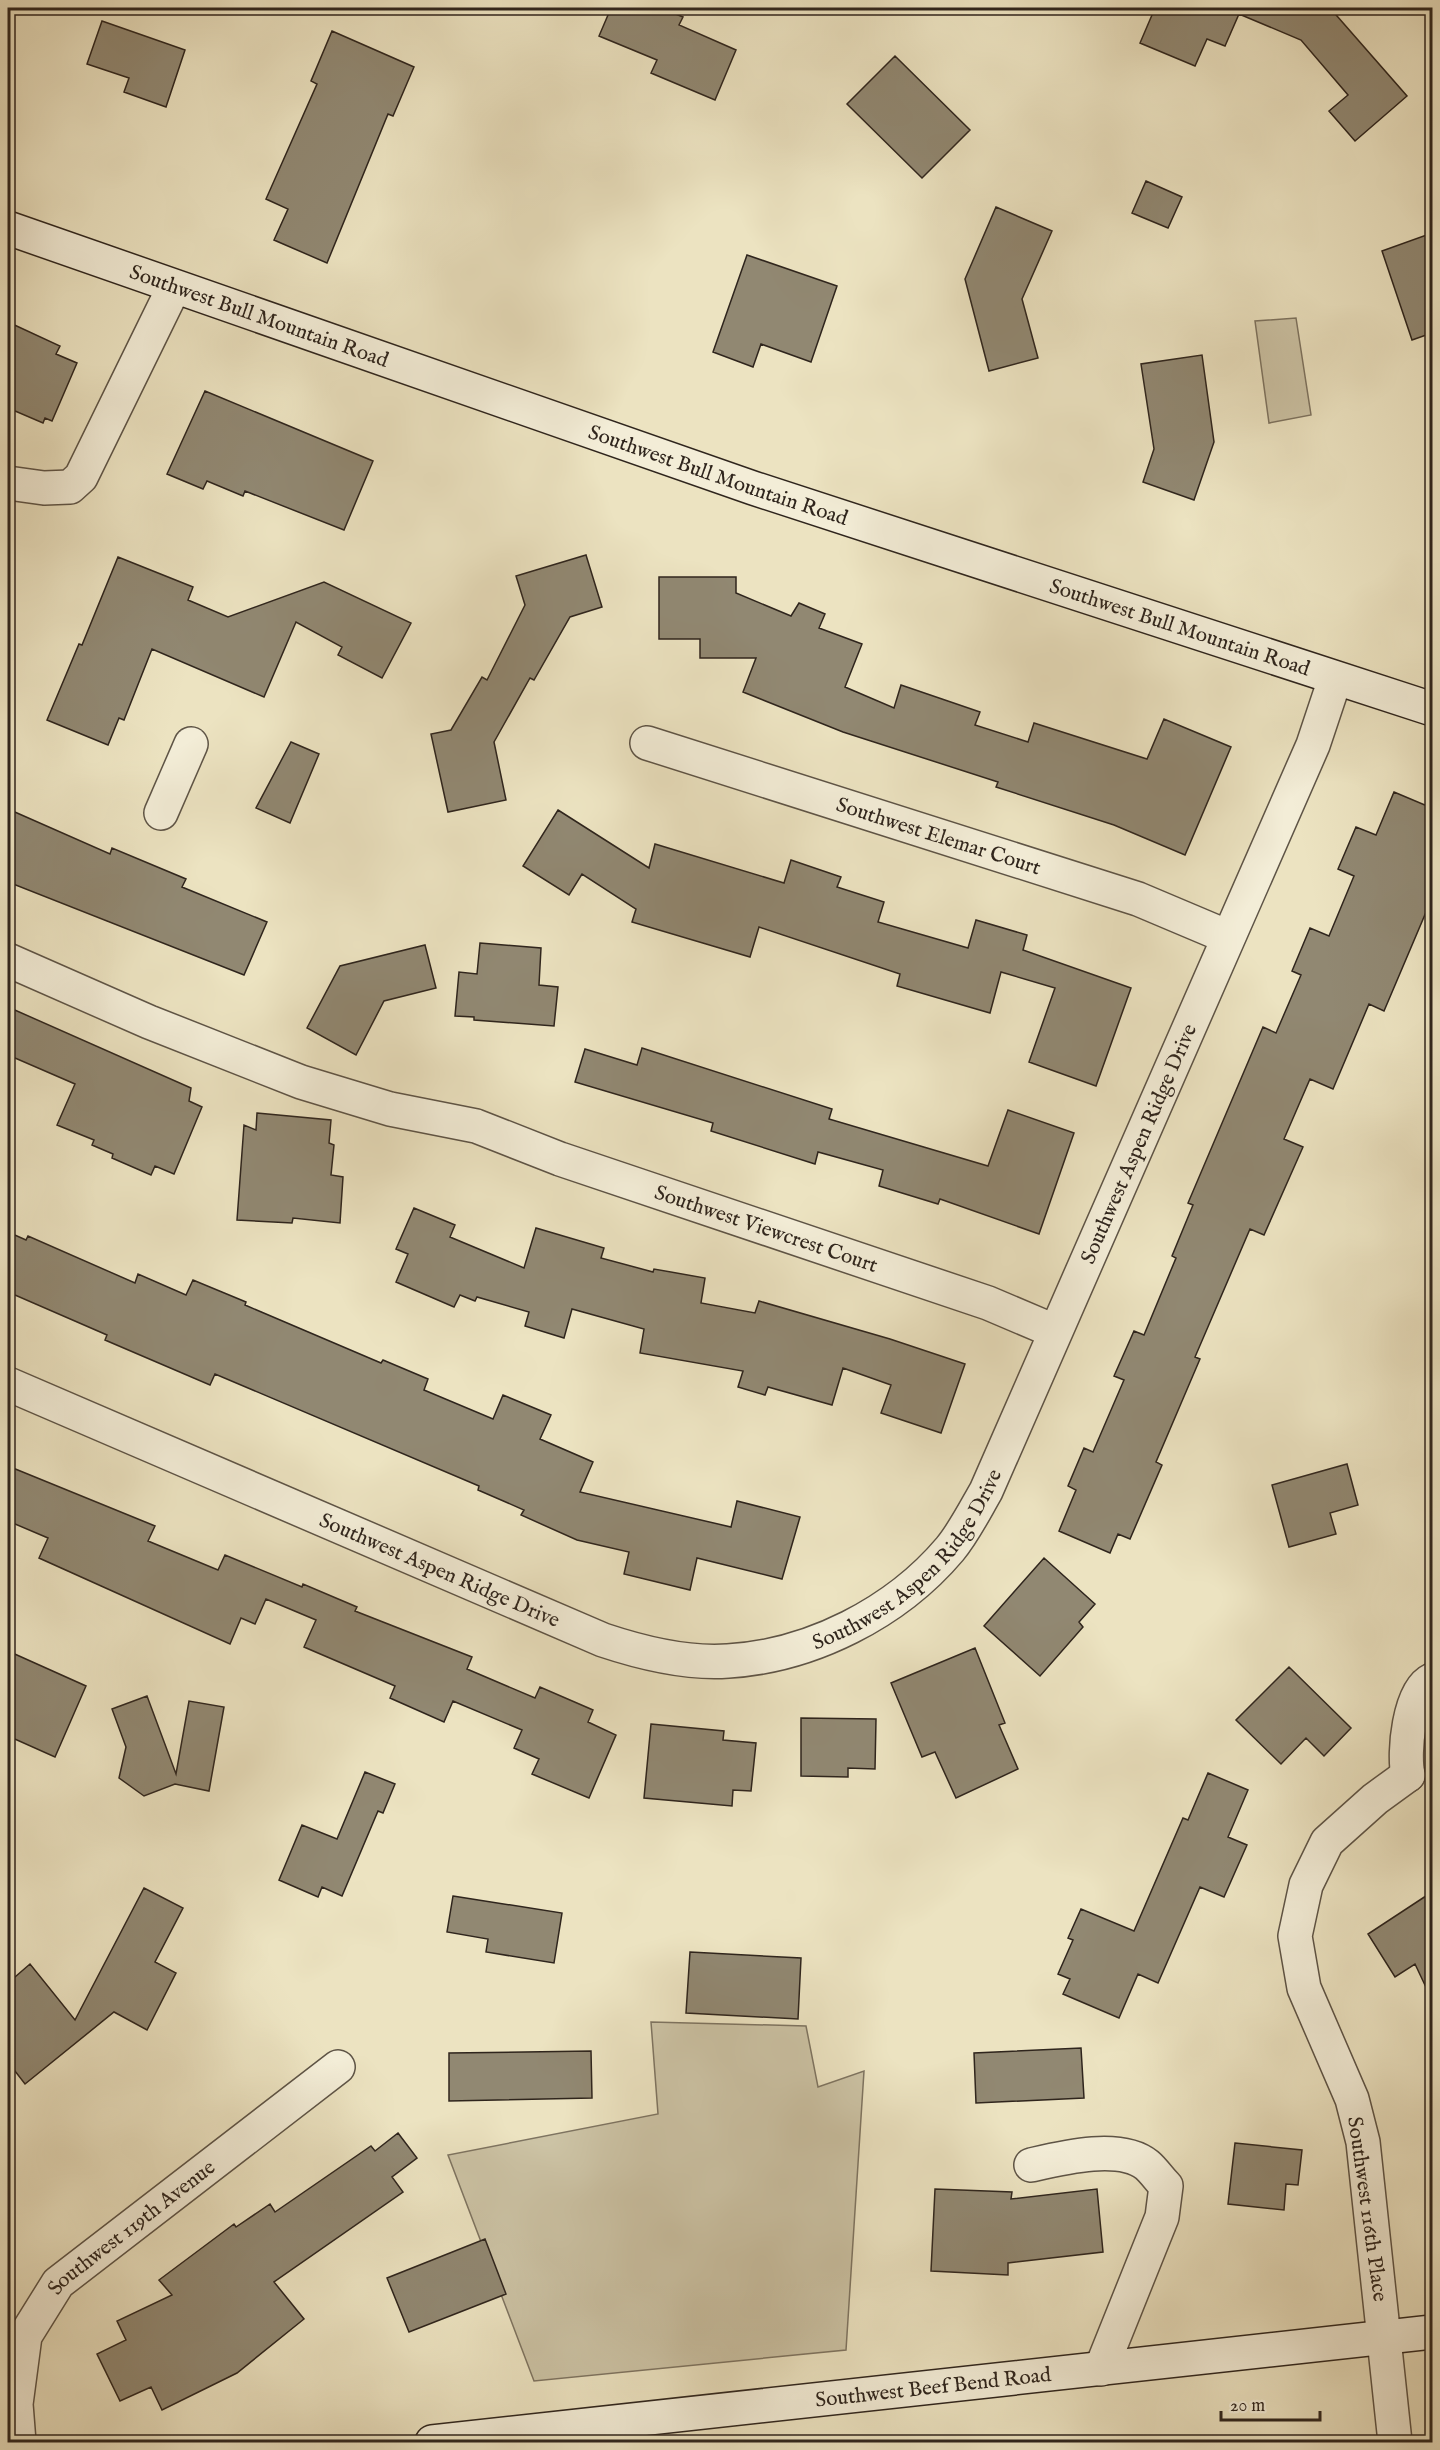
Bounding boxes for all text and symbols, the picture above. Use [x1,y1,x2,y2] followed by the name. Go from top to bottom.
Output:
[126,259,392,375] street label: Southwest Bull Mountain Road
[584,420,852,533] street label: Southwest Bull Mountain Road
[1046,573,1314,684] street label: Southwest Bull Mountain Road
[833,792,1044,882] street label: Southwest Elemar Court
[1075,1020,1204,1268] street label: Southwest Aspen Ridge Drive
[651,1180,881,1280] street label: Southwest Viewcrest Court
[809,1465,1009,1657] street label: Southwest Aspen Ridge Drive
[315,1508,564,1635] street label: Southwest Aspen Ridge Drive
[1340,2115,1393,2304] street label: Southwest 116th Place
[42,2154,222,2300] street label: Southwest 119th Avenue
[814,2362,1053,2415] street label: Southwest Beef Bend Road
[1221,2384,1320,2422] scale bar
[1230,2395,1265,2418] text: 20 m

